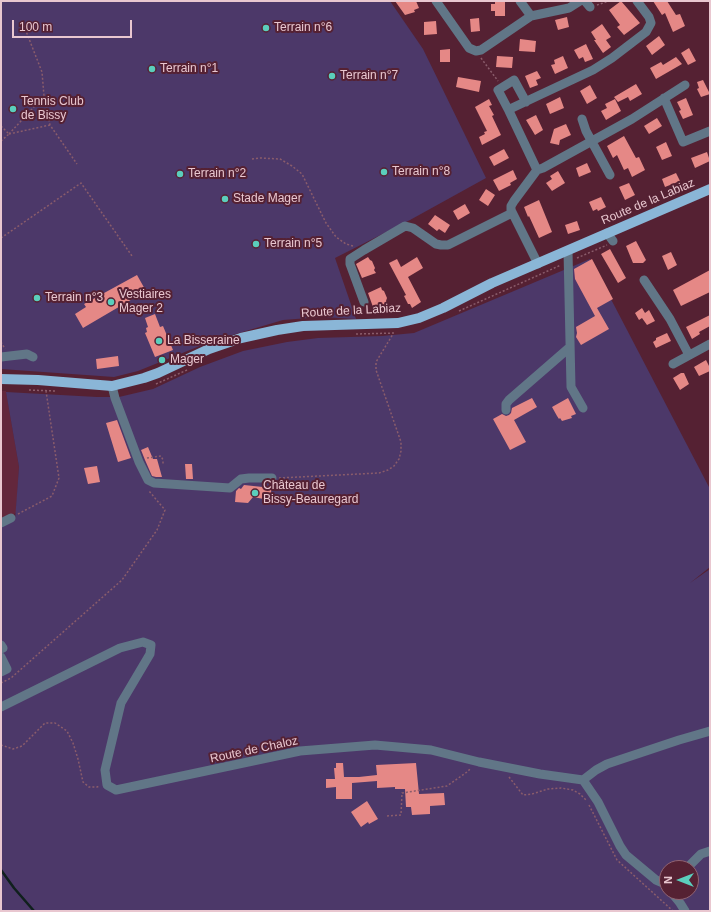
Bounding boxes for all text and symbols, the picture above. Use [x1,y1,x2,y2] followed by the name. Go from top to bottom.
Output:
[14,12,134,38] scale bar
[19,20,52,34] text: 100 m
[274,21,332,35] place label: Terrain n°6
[261,23,271,33] marker: Terrain n°6
[160,62,218,76] place label: Terrain n°1
[147,64,157,74] marker: Terrain n°1
[340,69,398,83] place label: Terrain n°7
[327,71,337,81] marker: Terrain n°7
[21,95,84,123] place label: Tennis Club de Bissy
[8,104,18,114] marker: Tennis Club de Bissy
[392,165,450,179] place label: Terrain n°8
[188,167,246,181] place label: Terrain n°2
[379,167,389,177] marker: Terrain n°8
[175,169,185,179] marker: Terrain n°2
[599,176,697,228] street label: Route de la Labiaz
[233,192,302,206] place label: Stade Mager
[220,194,230,204] marker: Stade Mager
[264,237,322,251] place label: Terrain n°5
[251,239,261,249] marker: Terrain n°5
[119,288,171,316] place label: Vestiaires Mager 2
[45,291,103,305] place label: Terrain n°3
[32,293,42,303] marker: Terrain n°3
[106,297,116,307] marker: Vestiaires Mager 2
[301,301,401,321] street label: Route de la Labiaz
[167,334,240,348] place label: La Bisseraine
[154,336,164,346] marker: La Bisseraine
[170,353,204,367] place label: Mager
[157,355,167,365] marker: Mager
[263,479,358,507] place label: Château de Bissy-Beauregard
[250,488,260,498] marker: Château de Bissy-Beauregard
[209,734,299,766] street label: Route de Chaloz
[659,860,699,900] north arrow
[662,876,674,884] text: N

